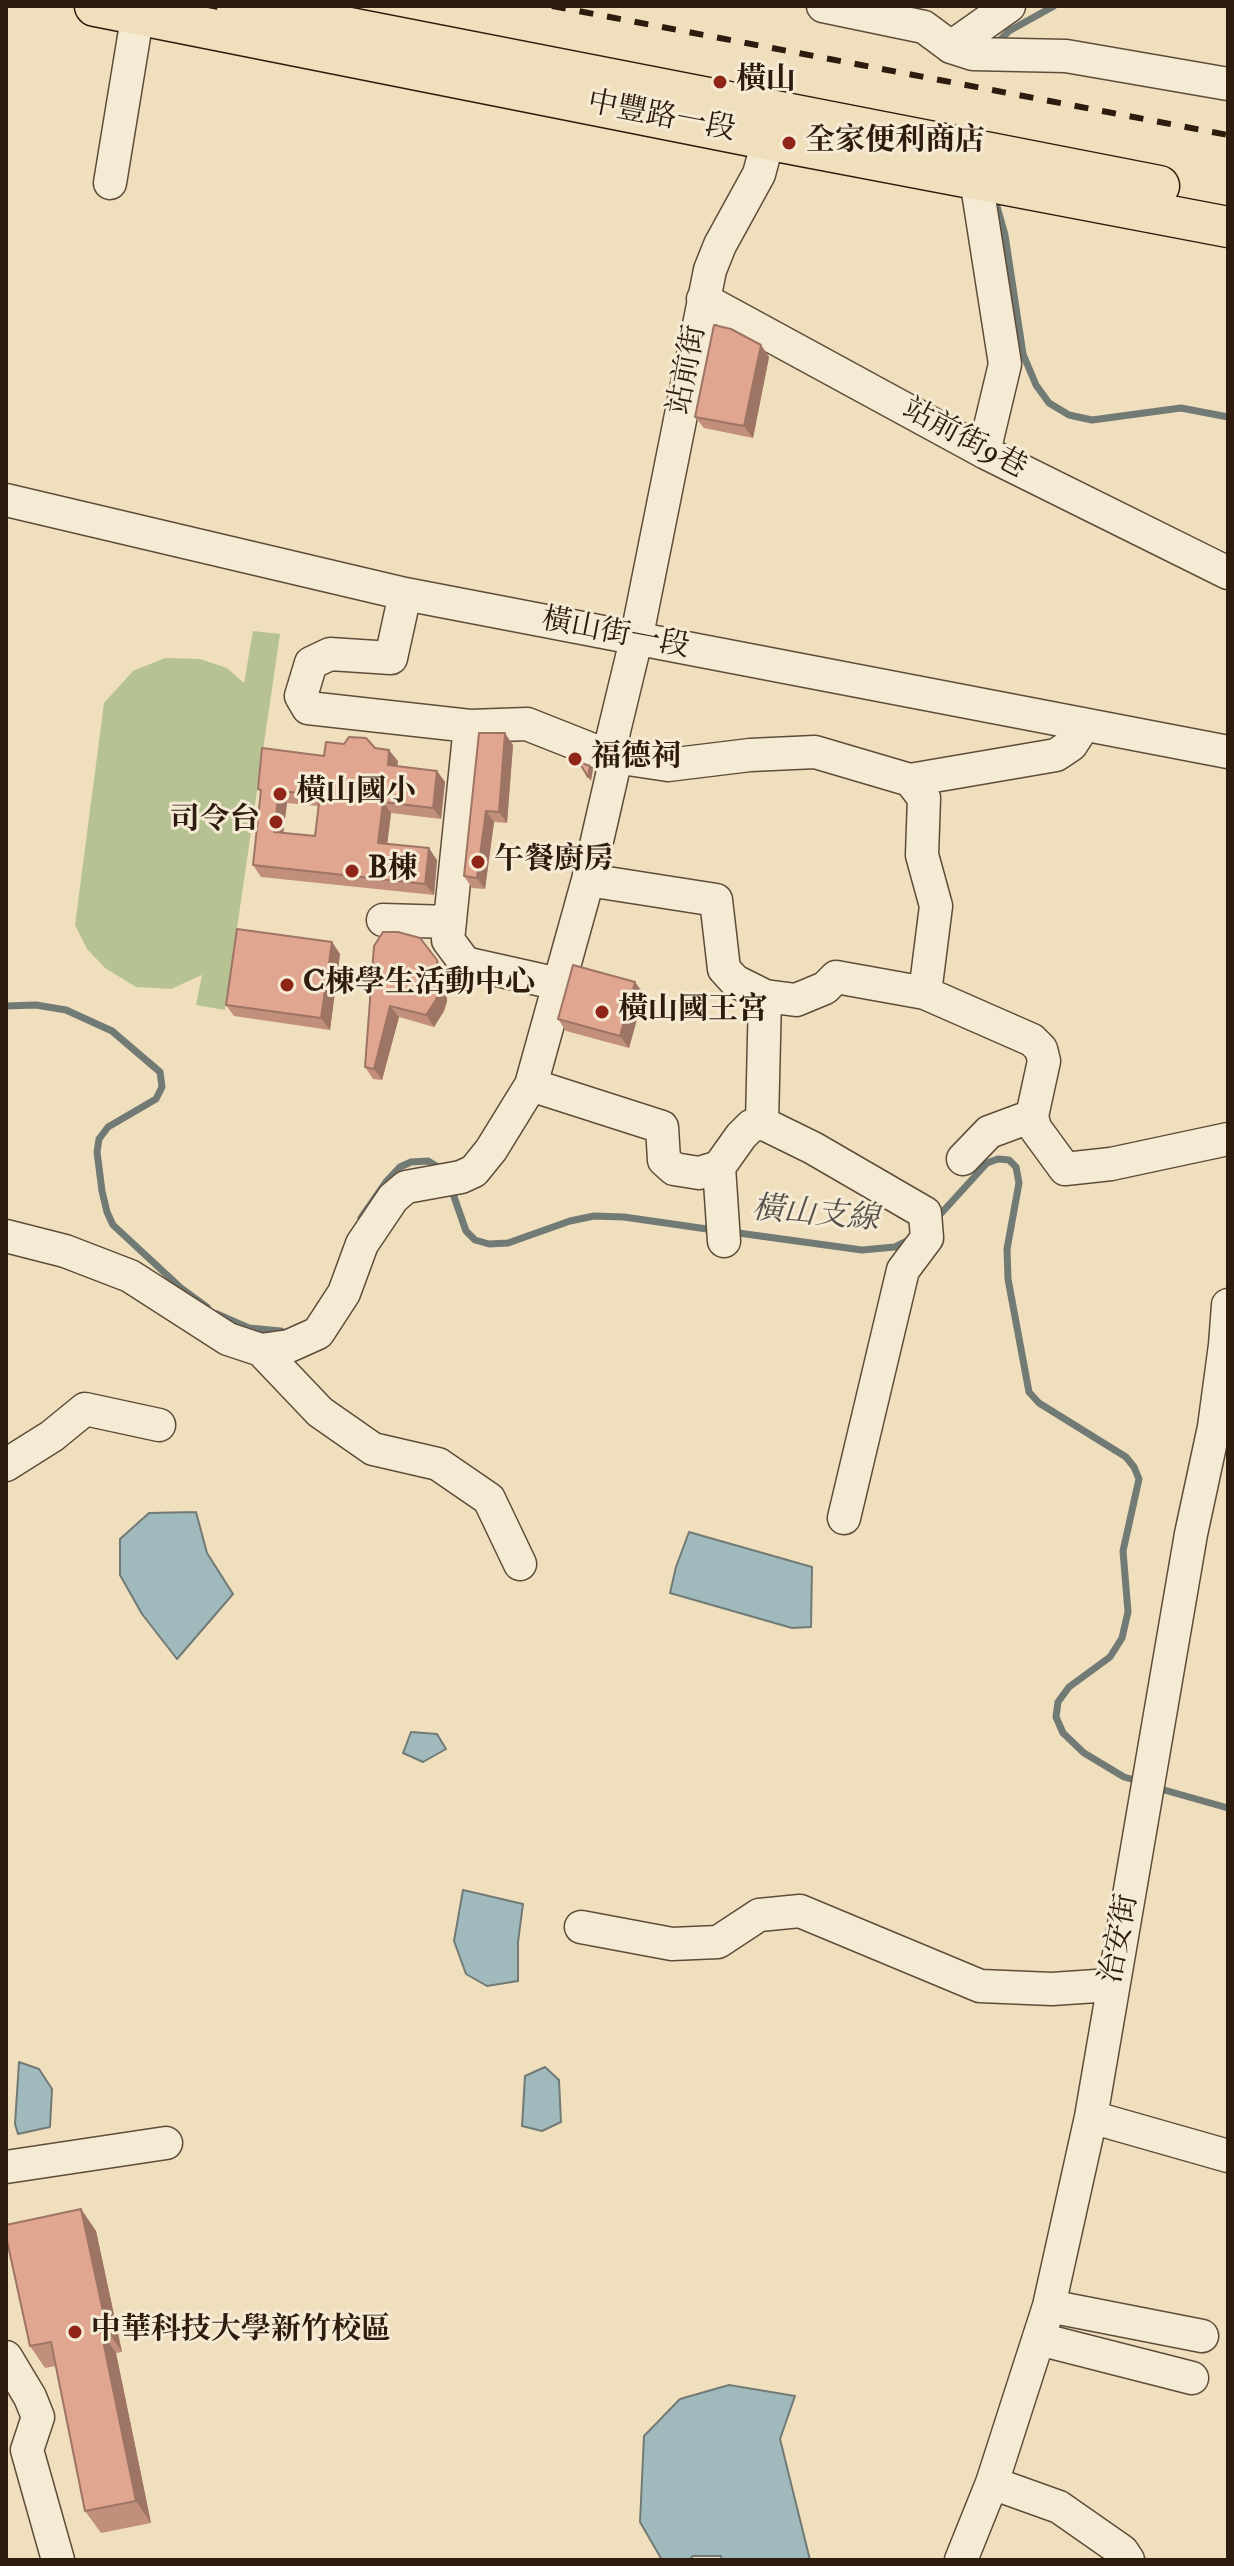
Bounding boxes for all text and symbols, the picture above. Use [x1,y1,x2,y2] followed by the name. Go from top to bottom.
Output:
[736,64,796,100] place label: 橫山
[711,73,729,91] marker: 橫山
[584,86,738,150] street label: 中豐路一段
[805,125,985,161] place label: 全家便利商店
[780,134,798,152] marker: 全家便利商店
[663,322,715,418] street label: 站前街
[896,392,1032,488] street label: 站前街9巷
[538,603,692,667] street label: 橫山街一段
[591,741,681,777] place label: 福德祠
[566,750,584,768] marker: 福德祠
[296,776,416,812] place label: 橫山國小
[271,785,289,803] marker: 橫山國小
[170,804,260,840] place label: 司令台
[267,813,285,831] marker: 司令台
[494,844,614,880] place label: 午餐廚房
[368,853,418,889] place label: B棟
[469,853,487,871] marker: 午餐廚房
[343,862,361,880] marker: B棟
[303,967,535,1003] place label: C棟學生活動中心
[278,976,296,994] marker: C棟學生活動中心
[618,994,768,1030] place label: 橫山國王宮
[593,1003,611,1021] marker: 橫山國王宮
[750,1191,880,1241] water label: 橫山支線
[1095,1891,1147,1987] street label: 治安街
[91,2314,391,2350] place label: 中華科技大學新竹校區
[66,2323,84,2341] marker: 中華科技大學新竹校區

